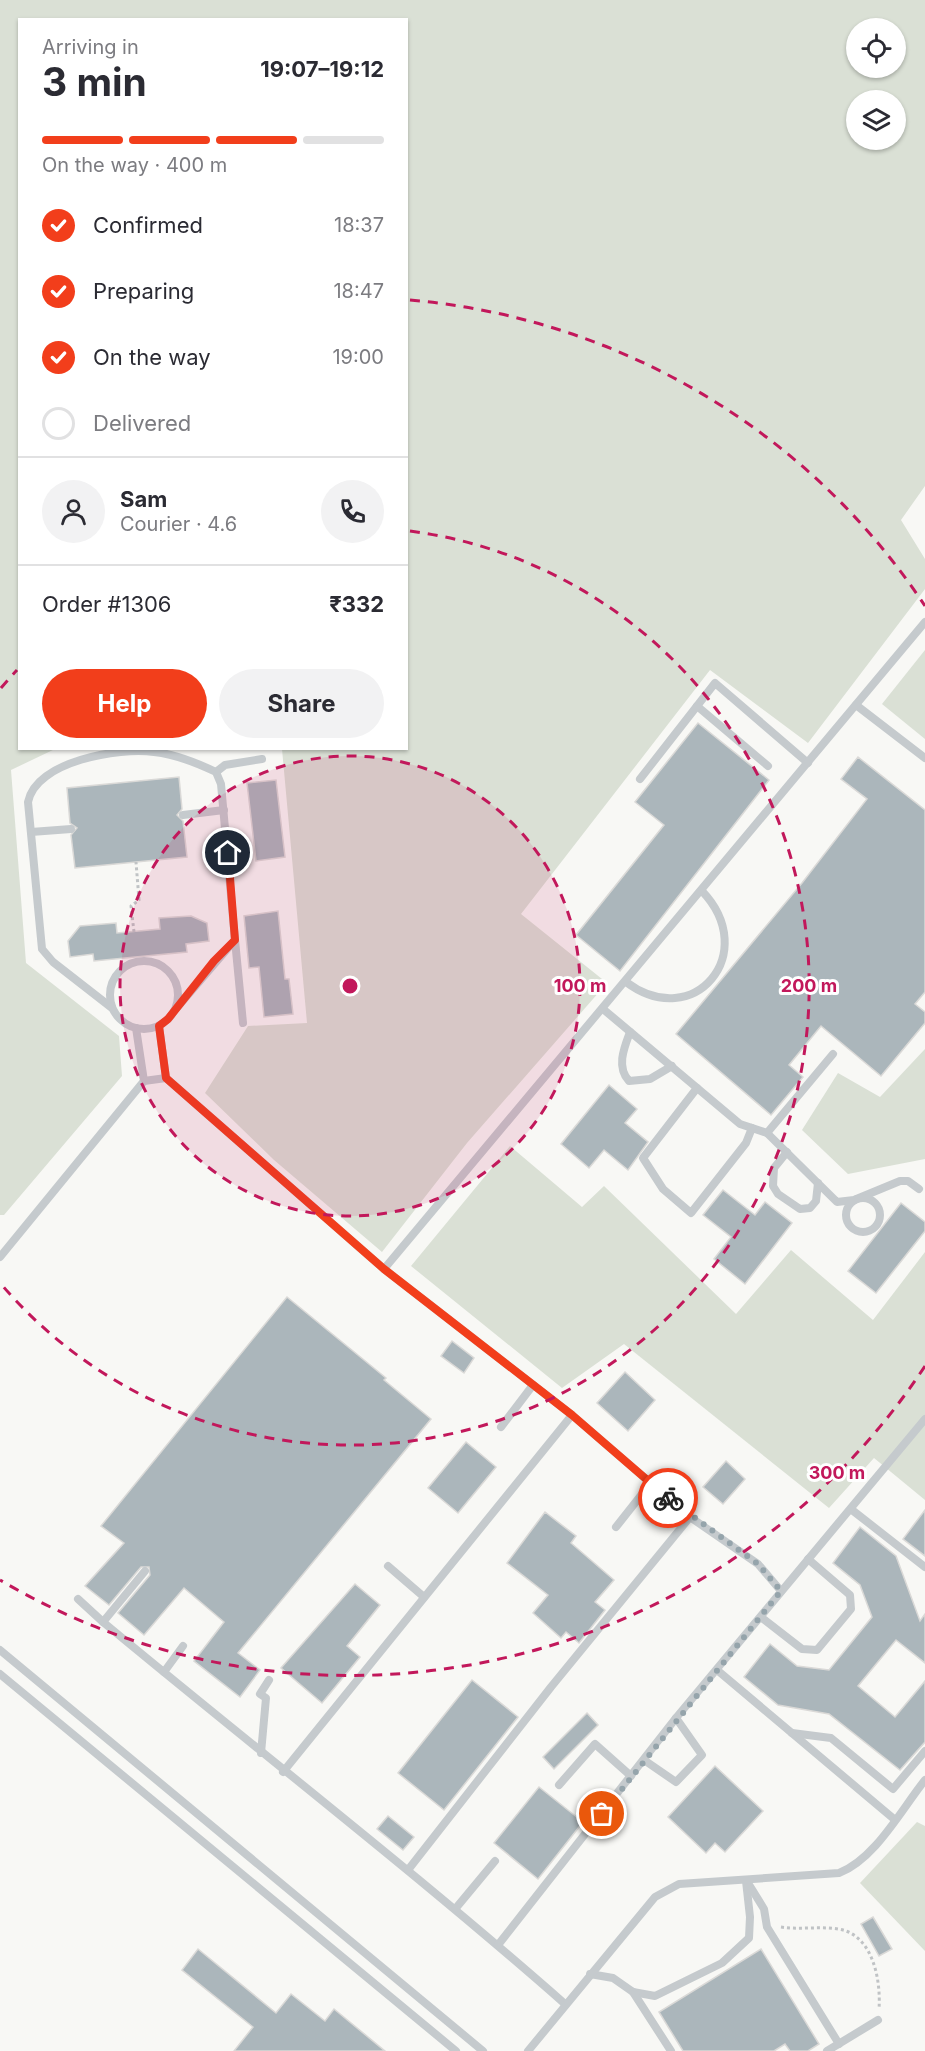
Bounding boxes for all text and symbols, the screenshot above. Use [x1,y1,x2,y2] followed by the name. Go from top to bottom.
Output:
[846,18,906,150] map controls
[846,18,906,78] button: locate
[42,35,139,59] text: Arriving in
[260,56,384,82] text: 19:07–19:12
[42,58,147,105] text: 3 min
[846,90,906,150] button: layers
[42,153,227,177] text: On the way · 400 m
[42,209,75,242] icon: check
[93,212,203,238] text: Confirmed
[334,213,384,237] text: 18:37
[42,275,75,308] icon: check
[93,278,194,304] text: Preparing
[333,279,384,303] text: 18:47
[42,341,75,374] icon: check
[93,344,211,370] text: On the way
[332,345,384,369] text: 19:00
[93,410,191,436] text: Delivered
[42,480,105,543] button: person
[321,480,384,543] button: phone
[120,486,167,512] text: Sam
[120,512,237,536] text: Courier · 4.6
[42,591,172,617] text: Order #1306
[329,591,384,617] text: ₹332
[42,669,207,738] button: Help
[219,669,384,738] button: Share
[202,827,253,878] pin
[211,836,244,869] icon: home
[554,975,606,996] text: 100 m
[781,975,837,996] text: 200 m
[340,976,360,996] centre of rings
[809,1462,865,1483] text: 300 m
[638,1468,698,1528] courier
[652,1482,685,1515] icon: bike
[576,1788,627,1839] pin
[585,1797,618,1830] icon: bag

